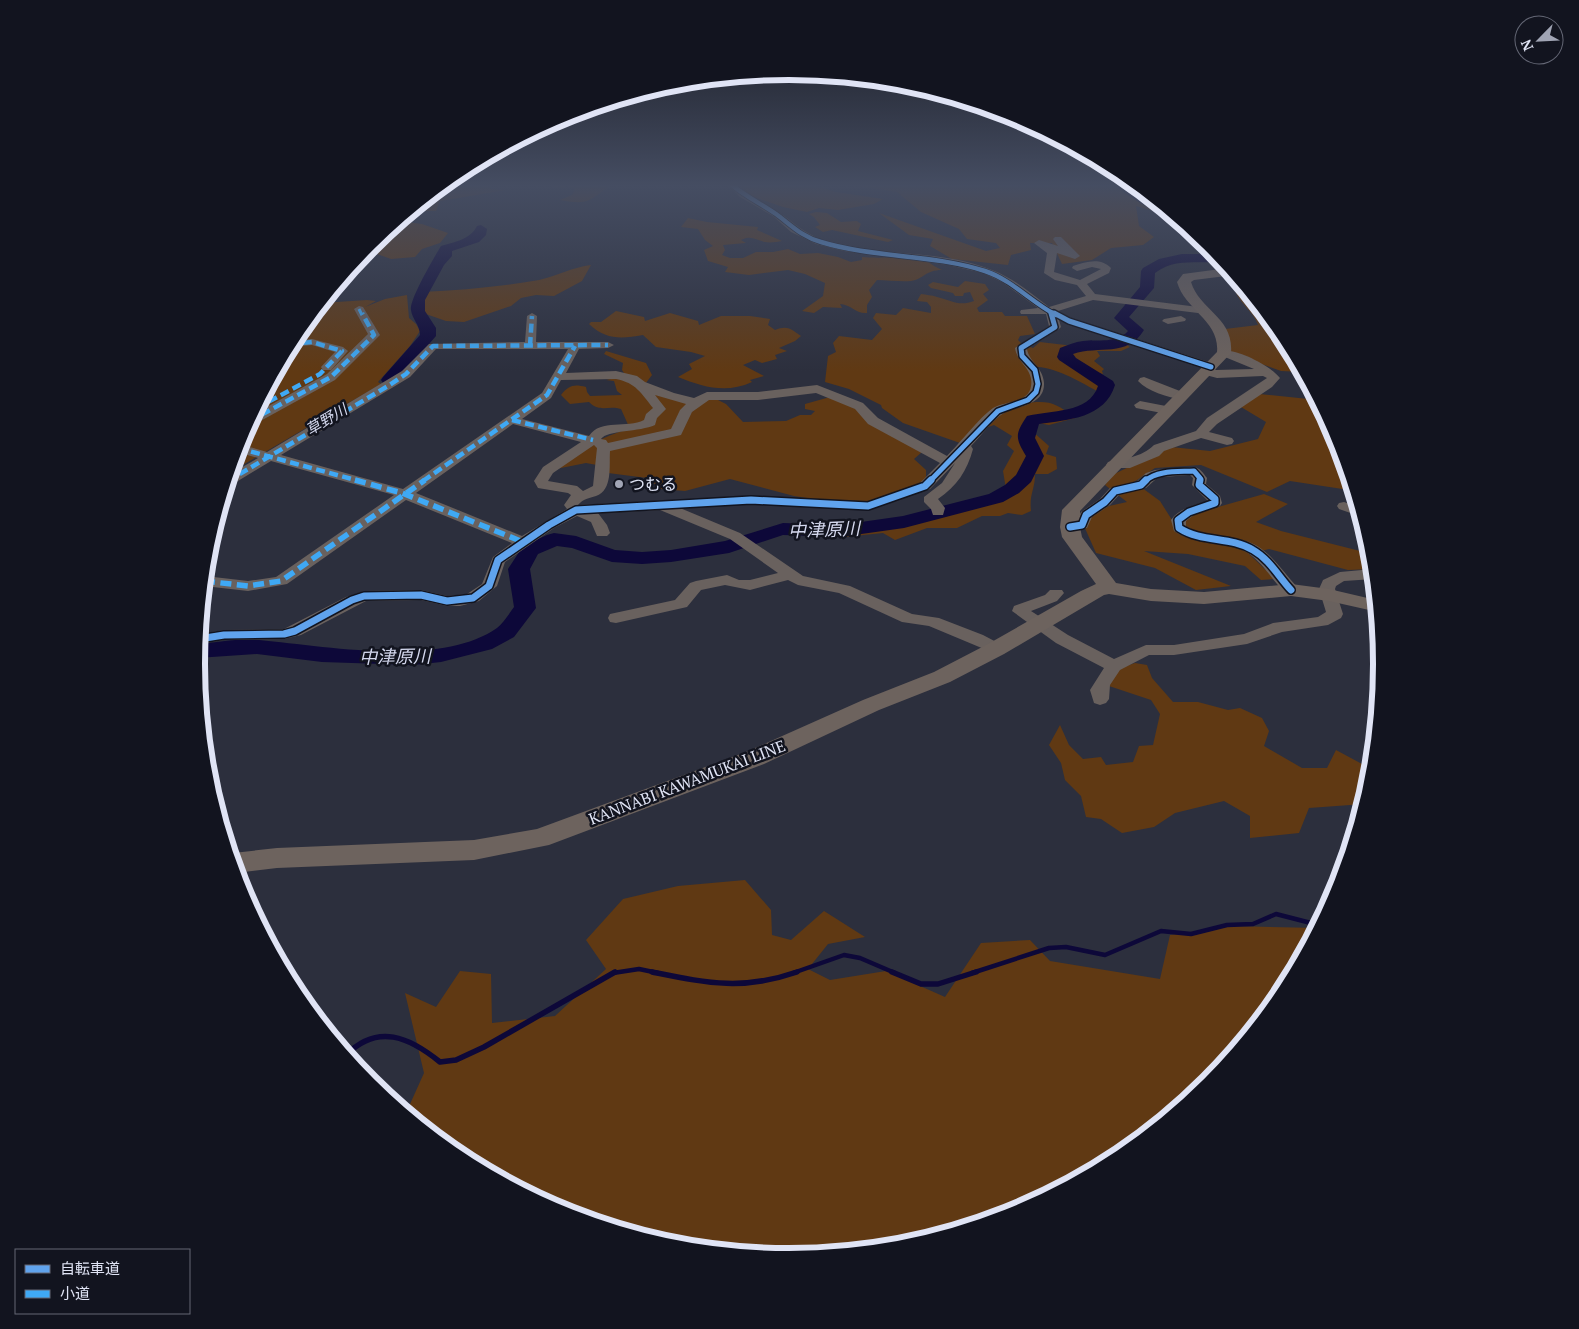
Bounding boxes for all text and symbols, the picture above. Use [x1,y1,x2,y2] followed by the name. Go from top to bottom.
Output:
[1514,15,1564,65] north arrow
[1516,36,1538,54] text: N
[302,398,352,439] water label: 草野川
[629,473,677,495] place label: つむる
[613,478,625,490] marker: つむる
[788,516,862,542] water label: 中津原川
[359,643,433,669] water label: 中津原川
[586,734,788,830] street label: KANNABI KAWAMUKAI LINE
[15,1249,190,1314] legend
[60,1258,120,1278] text: 自転車道
[60,1283,90,1303] text: 小道

